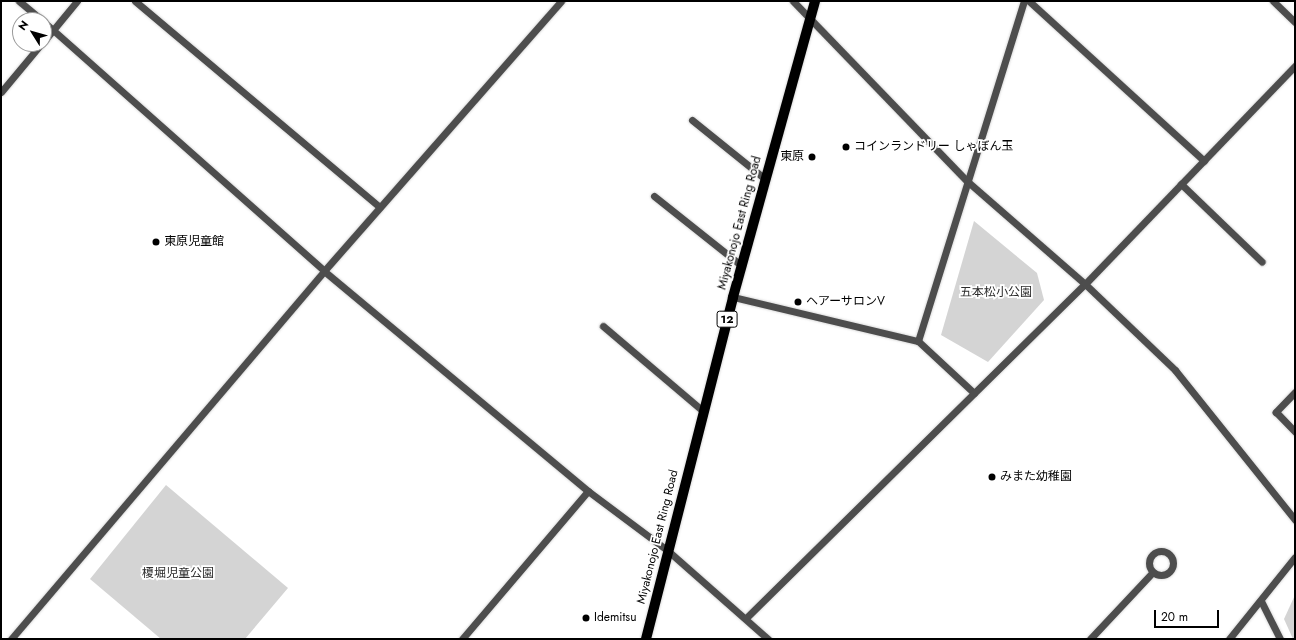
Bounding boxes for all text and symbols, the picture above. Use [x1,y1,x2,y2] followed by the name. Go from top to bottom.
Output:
[12,12,52,52] north arrow
[14,17,32,34] text: N
[854,140,1014,154] place label: コインランドリー しゃぼん玉
[841,142,851,152] marker: コインランドリー しゃぼん玉
[780,150,804,164] place label: 東原
[807,152,817,162] marker: 東原
[715,155,765,291] street label: Miyakonojo East Ring Road
[164,235,224,249] place label: 東原児童館
[151,237,161,247] marker: 東原児童館
[960,286,1032,300] park label: 五本松小公園
[806,295,885,309] place label: ヘアーサロンV
[793,297,803,307] marker: ヘアーサロンV
[716,310,738,328] road number: 12
[634,468,682,606] street label: Miyakonojo East Ring Road
[1000,470,1072,484] place label: みまた幼稚園
[987,472,997,482] marker: みまた幼稚園
[142,567,214,581] park label: 榎堀児童公園
[1156,602,1221,628] scale bar
[1161,608,1188,626] text: 20 m
[594,611,636,625] place label: Idemitsu
[581,613,591,623] marker: Idemitsu

